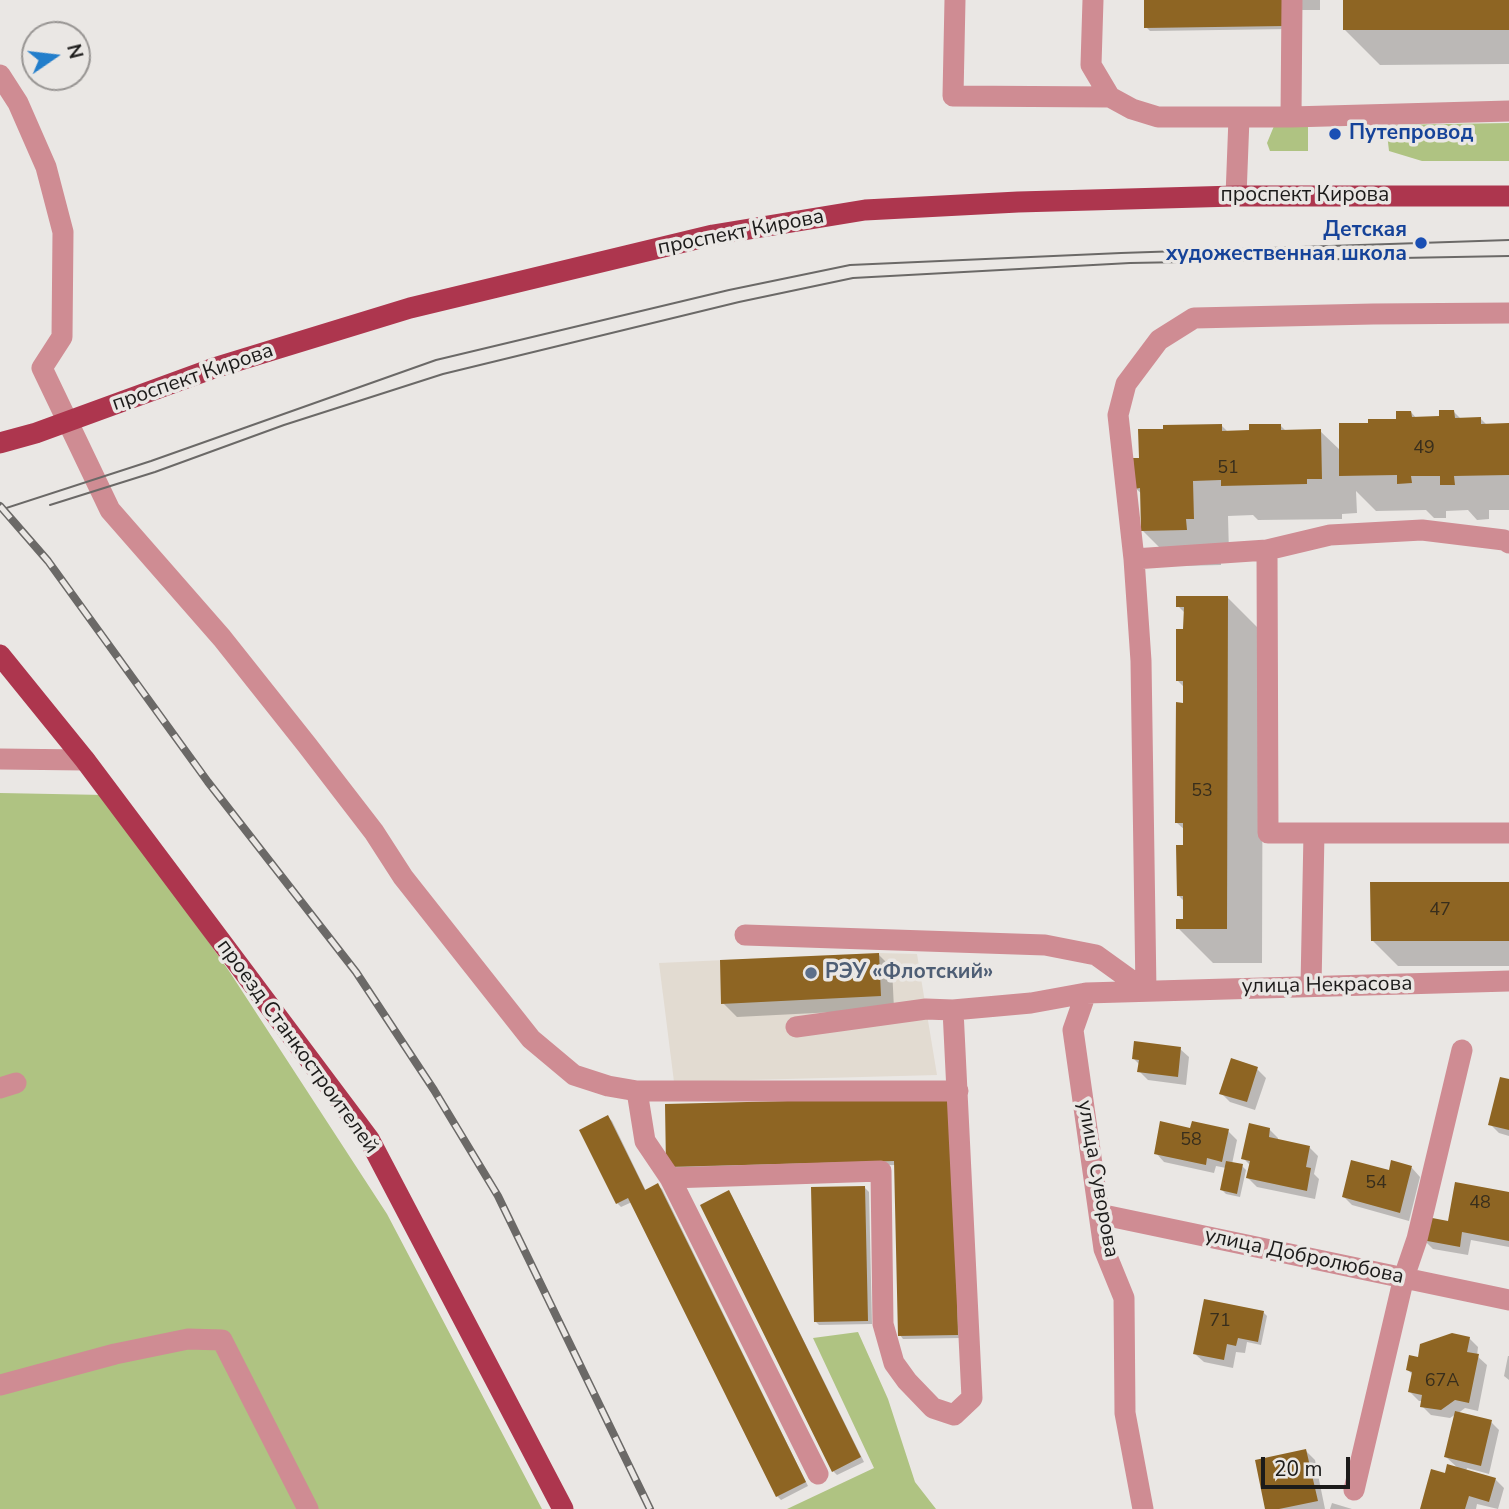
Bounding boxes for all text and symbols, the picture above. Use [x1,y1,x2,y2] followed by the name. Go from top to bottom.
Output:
[21,21,91,91] north arrow
[60,41,89,61] text: N
[1349,121,1473,147] place label: Путепровод
[1327,126,1343,142] marker: Путепровод
[1221,183,1389,209] street label: проспект Кирова
[656,205,826,261] street label: проспект Кирова
[1166,218,1407,268] place label: Детская художественная школа
[1413,235,1429,251] marker: Детская художественная школа
[109,339,277,417] street label: проспект Кирова
[1413,438,1435,460] house number: 49
[1217,458,1239,480] house number: 51
[1191,781,1213,803] house number: 53
[1429,900,1451,922] house number: 47
[211,935,383,1159] street label: проезд Станкостроителей
[825,960,993,986] place label: РЭУ «Флотский»
[803,965,819,981] marker: РЭУ «Флотский»
[1241,972,1413,1000] street label: улица Некрасова
[1071,1098,1123,1260] street label: улица Суворова
[1180,1130,1202,1152] house number: 58
[1365,1173,1387,1195] house number: 54
[1469,1193,1491,1215] house number: 48
[1202,1224,1406,1290] street label: улица Добролюбова
[1209,1311,1231,1333] house number: 71
[1425,1371,1459,1393] house number: 67А
[1264,1442,1353,1486] scale bar
[1274,1455,1323,1483] text: 20 m

